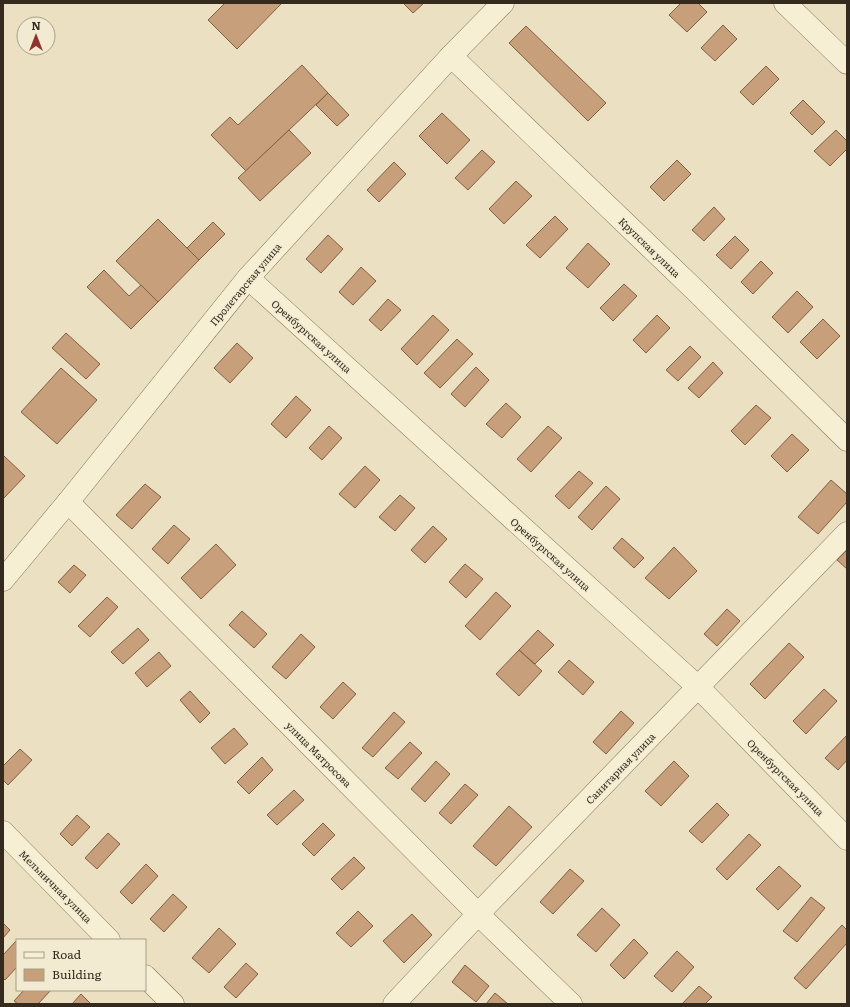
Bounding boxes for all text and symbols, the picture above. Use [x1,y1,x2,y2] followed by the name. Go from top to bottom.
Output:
[16,16,56,56] north arrow
[31,17,41,33] text: N
[616,214,685,281] street label: Крупская улица
[206,239,285,329] street label: Пролетарская улица
[269,296,356,377] street label: Оренбургская улица
[508,514,595,595] street label: Оренбургская улица
[283,718,356,791] street label: улица Матросова
[582,728,659,807] street label: Санитарная улица
[744,735,828,819] street label: Оренбургская улица
[16,846,96,926] street label: Мельничная улица
[16,939,146,991] legend
[52,945,82,963] text: Road
[52,965,102,983] text: Building

